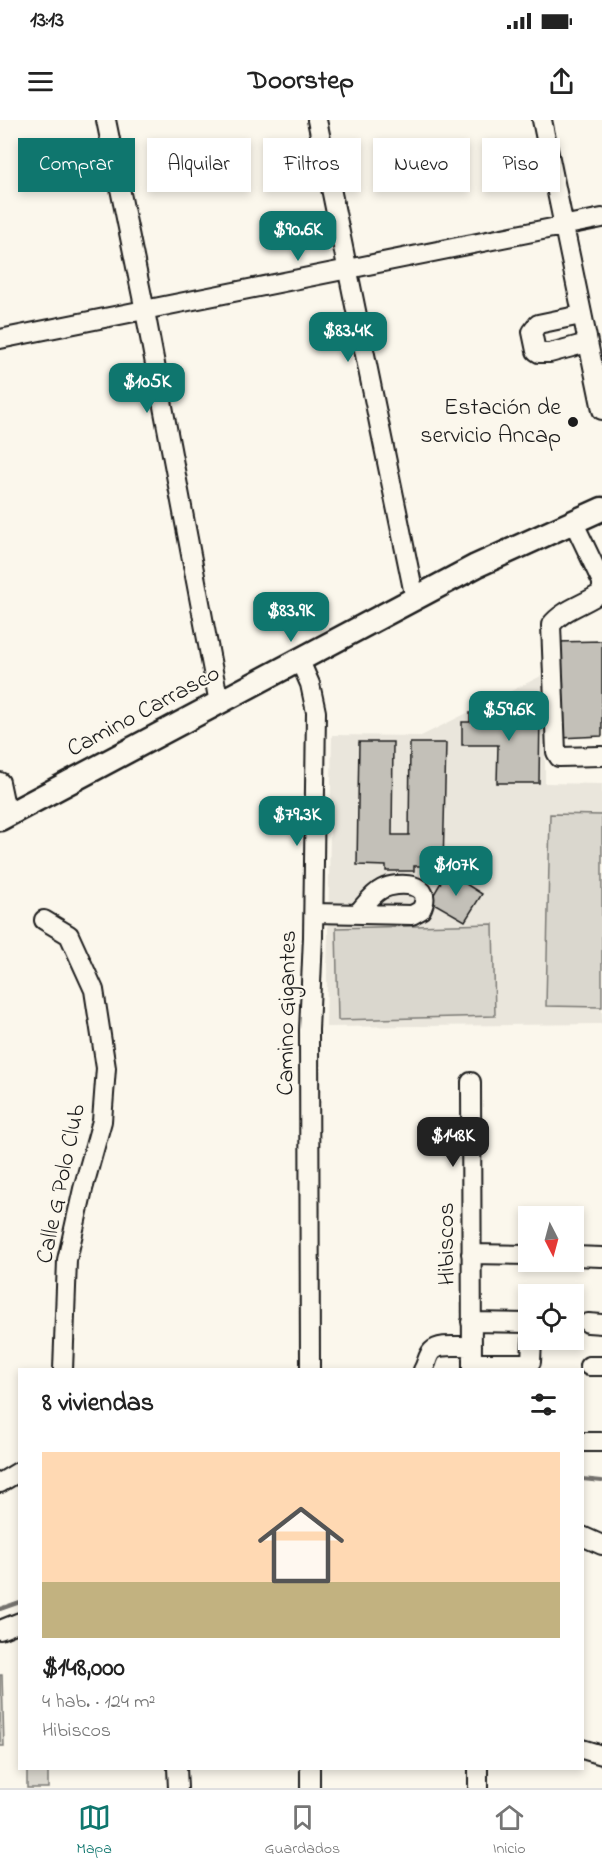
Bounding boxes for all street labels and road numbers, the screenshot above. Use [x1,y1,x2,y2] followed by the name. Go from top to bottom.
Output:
[61,657,227,767] street label: Camino Carrasco
[269,930,307,1096] street label: Camino Gigantes
[28,1101,96,1267] street label: Calle G Polo Club
[430,1203,465,1285] street label: Hibiscos

